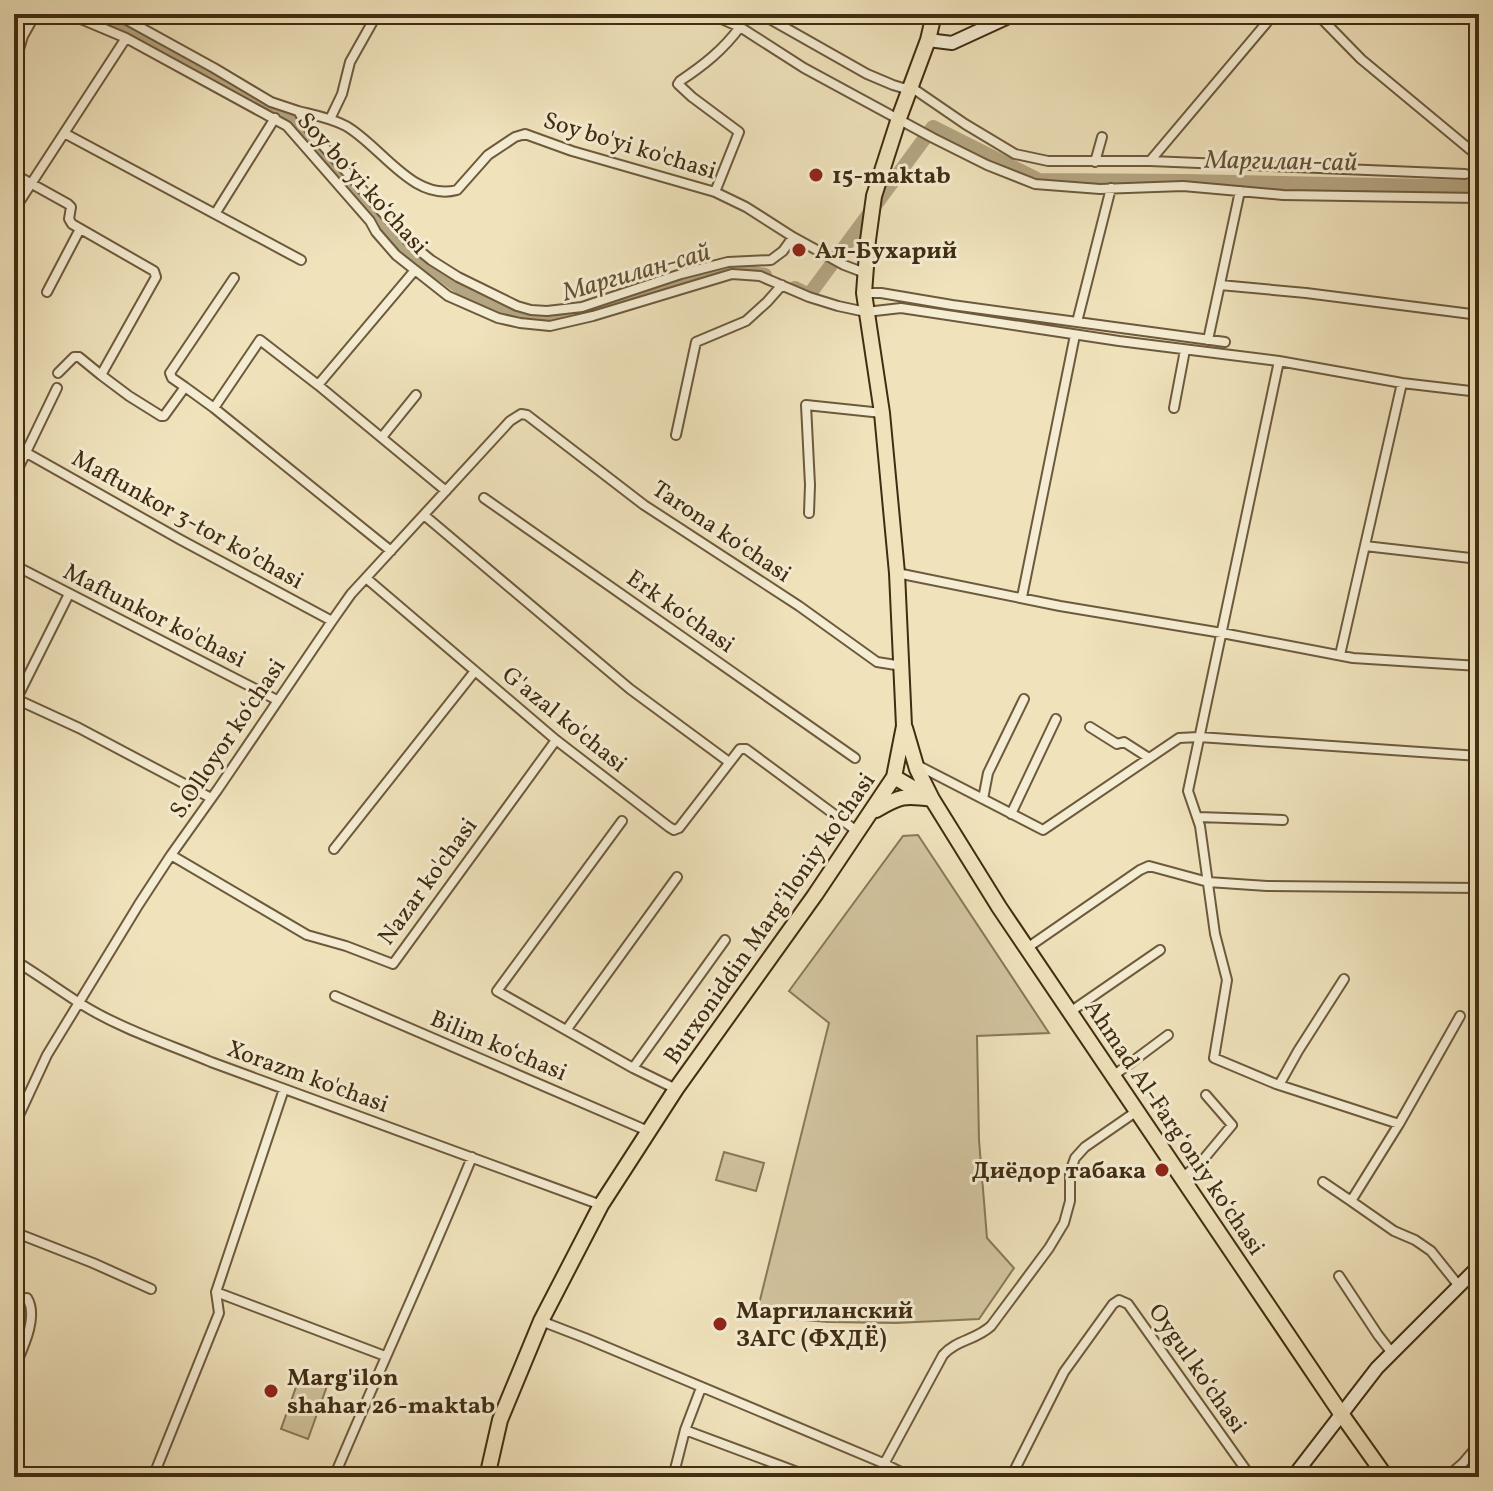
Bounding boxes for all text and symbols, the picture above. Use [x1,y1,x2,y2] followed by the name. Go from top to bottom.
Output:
[539,104,720,189] street label: Soy bo'yi ko'chasi
[288,106,435,263] street label: Soy boʻyi koʻchasi
[1203,143,1358,181] water label: Маргилан-сай
[832,160,951,194] place label: 15-maktab
[807,166,825,184] marker: 15-maktab
[557,235,715,312] water label: Маргилан-сай
[815,235,957,269] place label: Ал-Бухарий
[790,241,808,259] marker: Ал-Бухарий
[65,443,309,599] street label: Maftunkor 3-tor koʼchasi
[644,473,797,592] street label: Tarona koʻchasi
[57,556,251,678] street label: Maftunkor ko'chasi
[619,563,741,663] street label: Erk koʻchasi
[162,652,295,826] street label: S.Olloyor koʻchasi
[494,659,634,782] street label: G'azal ko'chasi
[657,766,885,1072] street label: Burxoniddin Marg’iloniy ko’chasi
[371,811,487,953] street label: Nazar ko'chasi
[1075,993,1272,1263] street label: Ahmad Al-Fargʻoniy koʻchasi
[425,1003,572,1091] street label: Bilim koʻchasi
[222,1033,393,1123] street label: Xorazm ko'chasi
[972,1155,1146,1189] place label: Диёдор табака
[1153,1161,1171,1179] marker: Диёдор табака
[736,1295,913,1357] place label: Маргиланский ЗАГС (ФХДЁ)
[1139,1297,1254,1441] street label: Oygul koʻchasi
[711,1315,729,1333] marker: Маргиланский ЗАГС (ФХДЁ)
[287,1362,495,1424] place label: Marg'ilon shahar 26-maktab
[262,1382,280,1400] marker: Marg'ilon shahar 26-maktab

